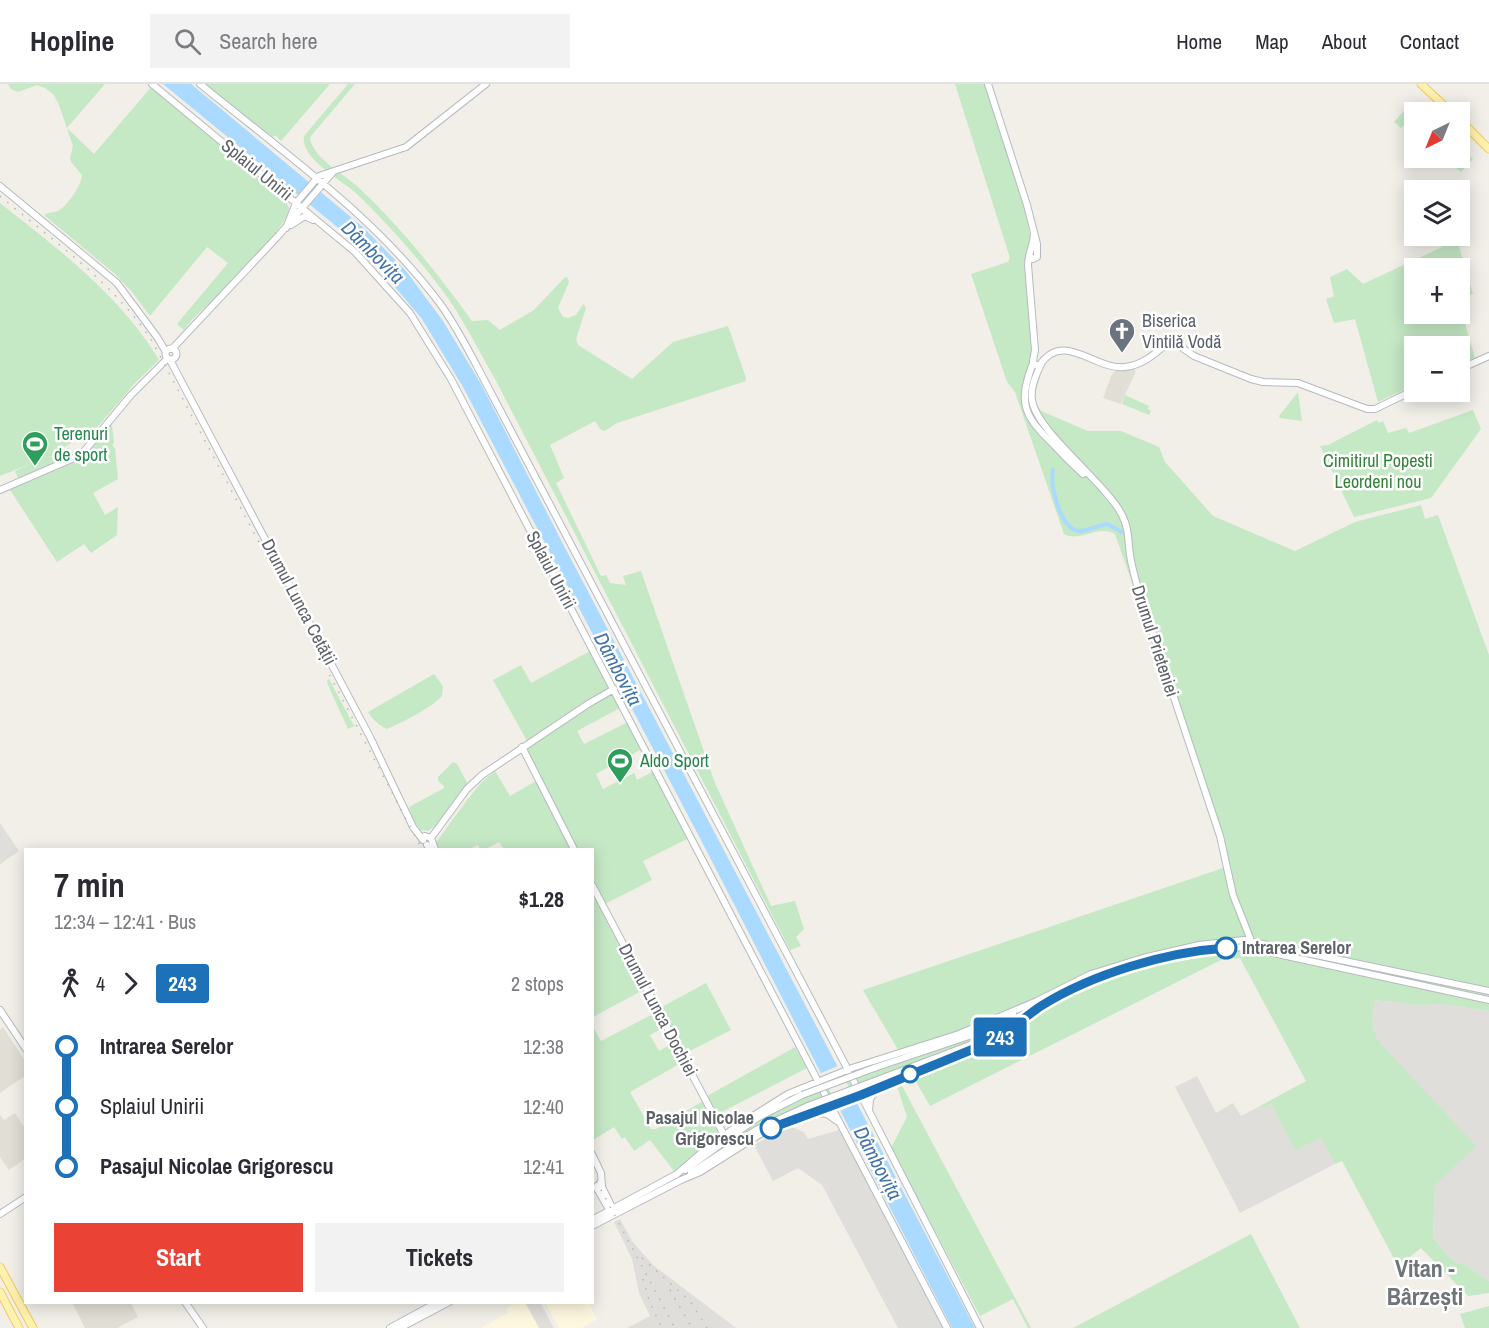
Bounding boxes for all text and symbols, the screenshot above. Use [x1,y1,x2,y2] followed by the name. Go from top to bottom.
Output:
[150,14,570,68] search box
[30,22,114,60] text: Hopline
[171,25,204,58] icon: search
[219,26,317,56] text: Search here
[1176,27,1222,56] text: Home
[1255,27,1289,56] text: Map
[1322,27,1367,56] text: About
[1400,27,1459,56] text: Contact
[1404,102,1470,168] north arrow
[1404,102,1470,402] map controls
[216,133,298,206] street label: Splaiul Unirii
[1404,180,1470,246] button: layers
[336,214,411,289] water label: Dâmbovița
[1404,258,1470,324] button: +
[1142,308,1221,354] place label: Biserica Vintilă Vodă
[1107,316,1137,354] church icon: Biserica Vintilă Vodă
[1404,336,1470,402] button: −
[54,421,108,467] place label: Terenuri de sport
[20,429,50,467] sports icon: Terenuri de sport
[1323,448,1433,494] park label: Cimitirul Popesti Leordeni nou
[520,526,583,613] street label: Splaiul Unirii
[256,534,343,669] street label: Drumul Lunca Cetății
[1126,582,1185,700] street label: Drumul Prieteniei
[588,627,649,710] water label: Dâmbovița
[605,746,635,784] sports icon: Aldo Sport
[639,748,709,773] place label: Aldo Sport
[54,863,125,907] text: 7 min
[519,884,564,914] text: $1.28
[54,908,196,935] text: 12:34 – 12:41 · Bus
[1242,935,1351,960] place label: Intrarea Serelor
[1215,937,1237,959] marker: Intrarea Serelor
[613,939,704,1080] street label: Drumul Lunca Dochiei
[54,967,87,1000] icon: walk
[114,967,147,1000] icon: forward
[168,969,197,998] text: 243
[96,970,105,997] text: 4
[511,970,564,997] text: 2 stops
[966,1018,1034,1056] line badge: 243
[986,1023,1014,1052] text: 243
[100,1031,233,1061] text: Intrarea Serelor
[523,1033,564,1060] text: 12:38
[901,1065,919,1083] unlabelled marker
[100,1091,204,1121] text: Splaiul Unirii
[523,1093,564,1120] text: 12:40
[646,1105,754,1151] place label: Pasajul Nicolae Grigorescu
[760,1117,782,1139] marker: Pasajul Nicolae Grigorescu
[848,1121,909,1204] water label: Dâmbovița
[100,1151,334,1181] text: Pasajul Nicolae Grigorescu
[523,1153,564,1180] text: 12:41
[54,1223,303,1292] button: Start
[315,1223,564,1292] button: Tickets
[1387,1252,1463,1312] district label: Vitan - Bârzești

